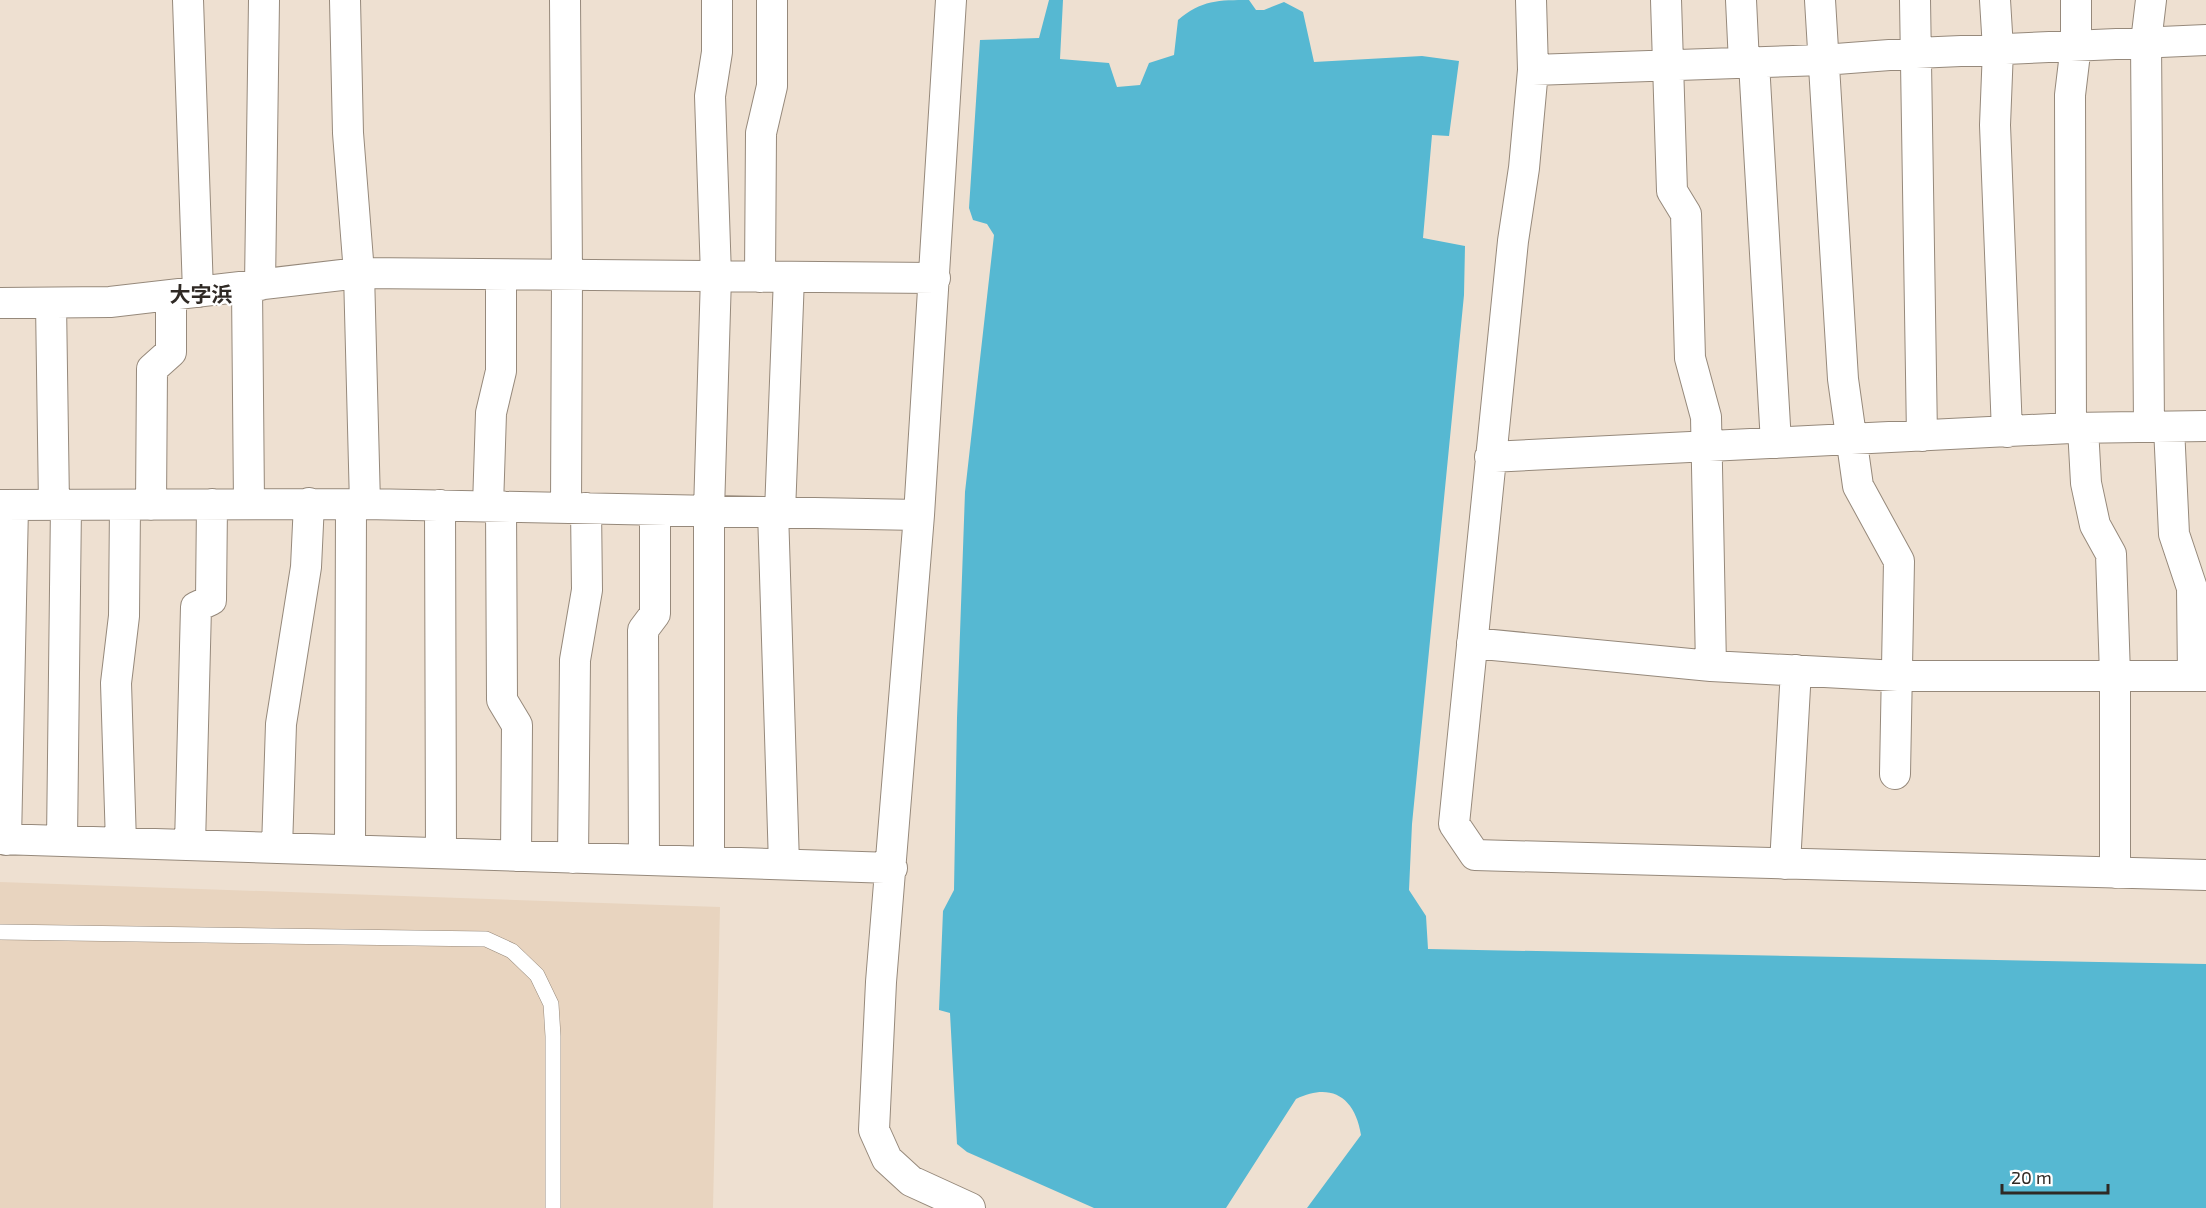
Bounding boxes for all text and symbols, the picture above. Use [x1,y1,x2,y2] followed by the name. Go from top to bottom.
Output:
[170,281,233,306] district label: 大字浜
[2002,1157,2108,1195] scale bar
[2011,1166,2052,1188] text: 20 m

